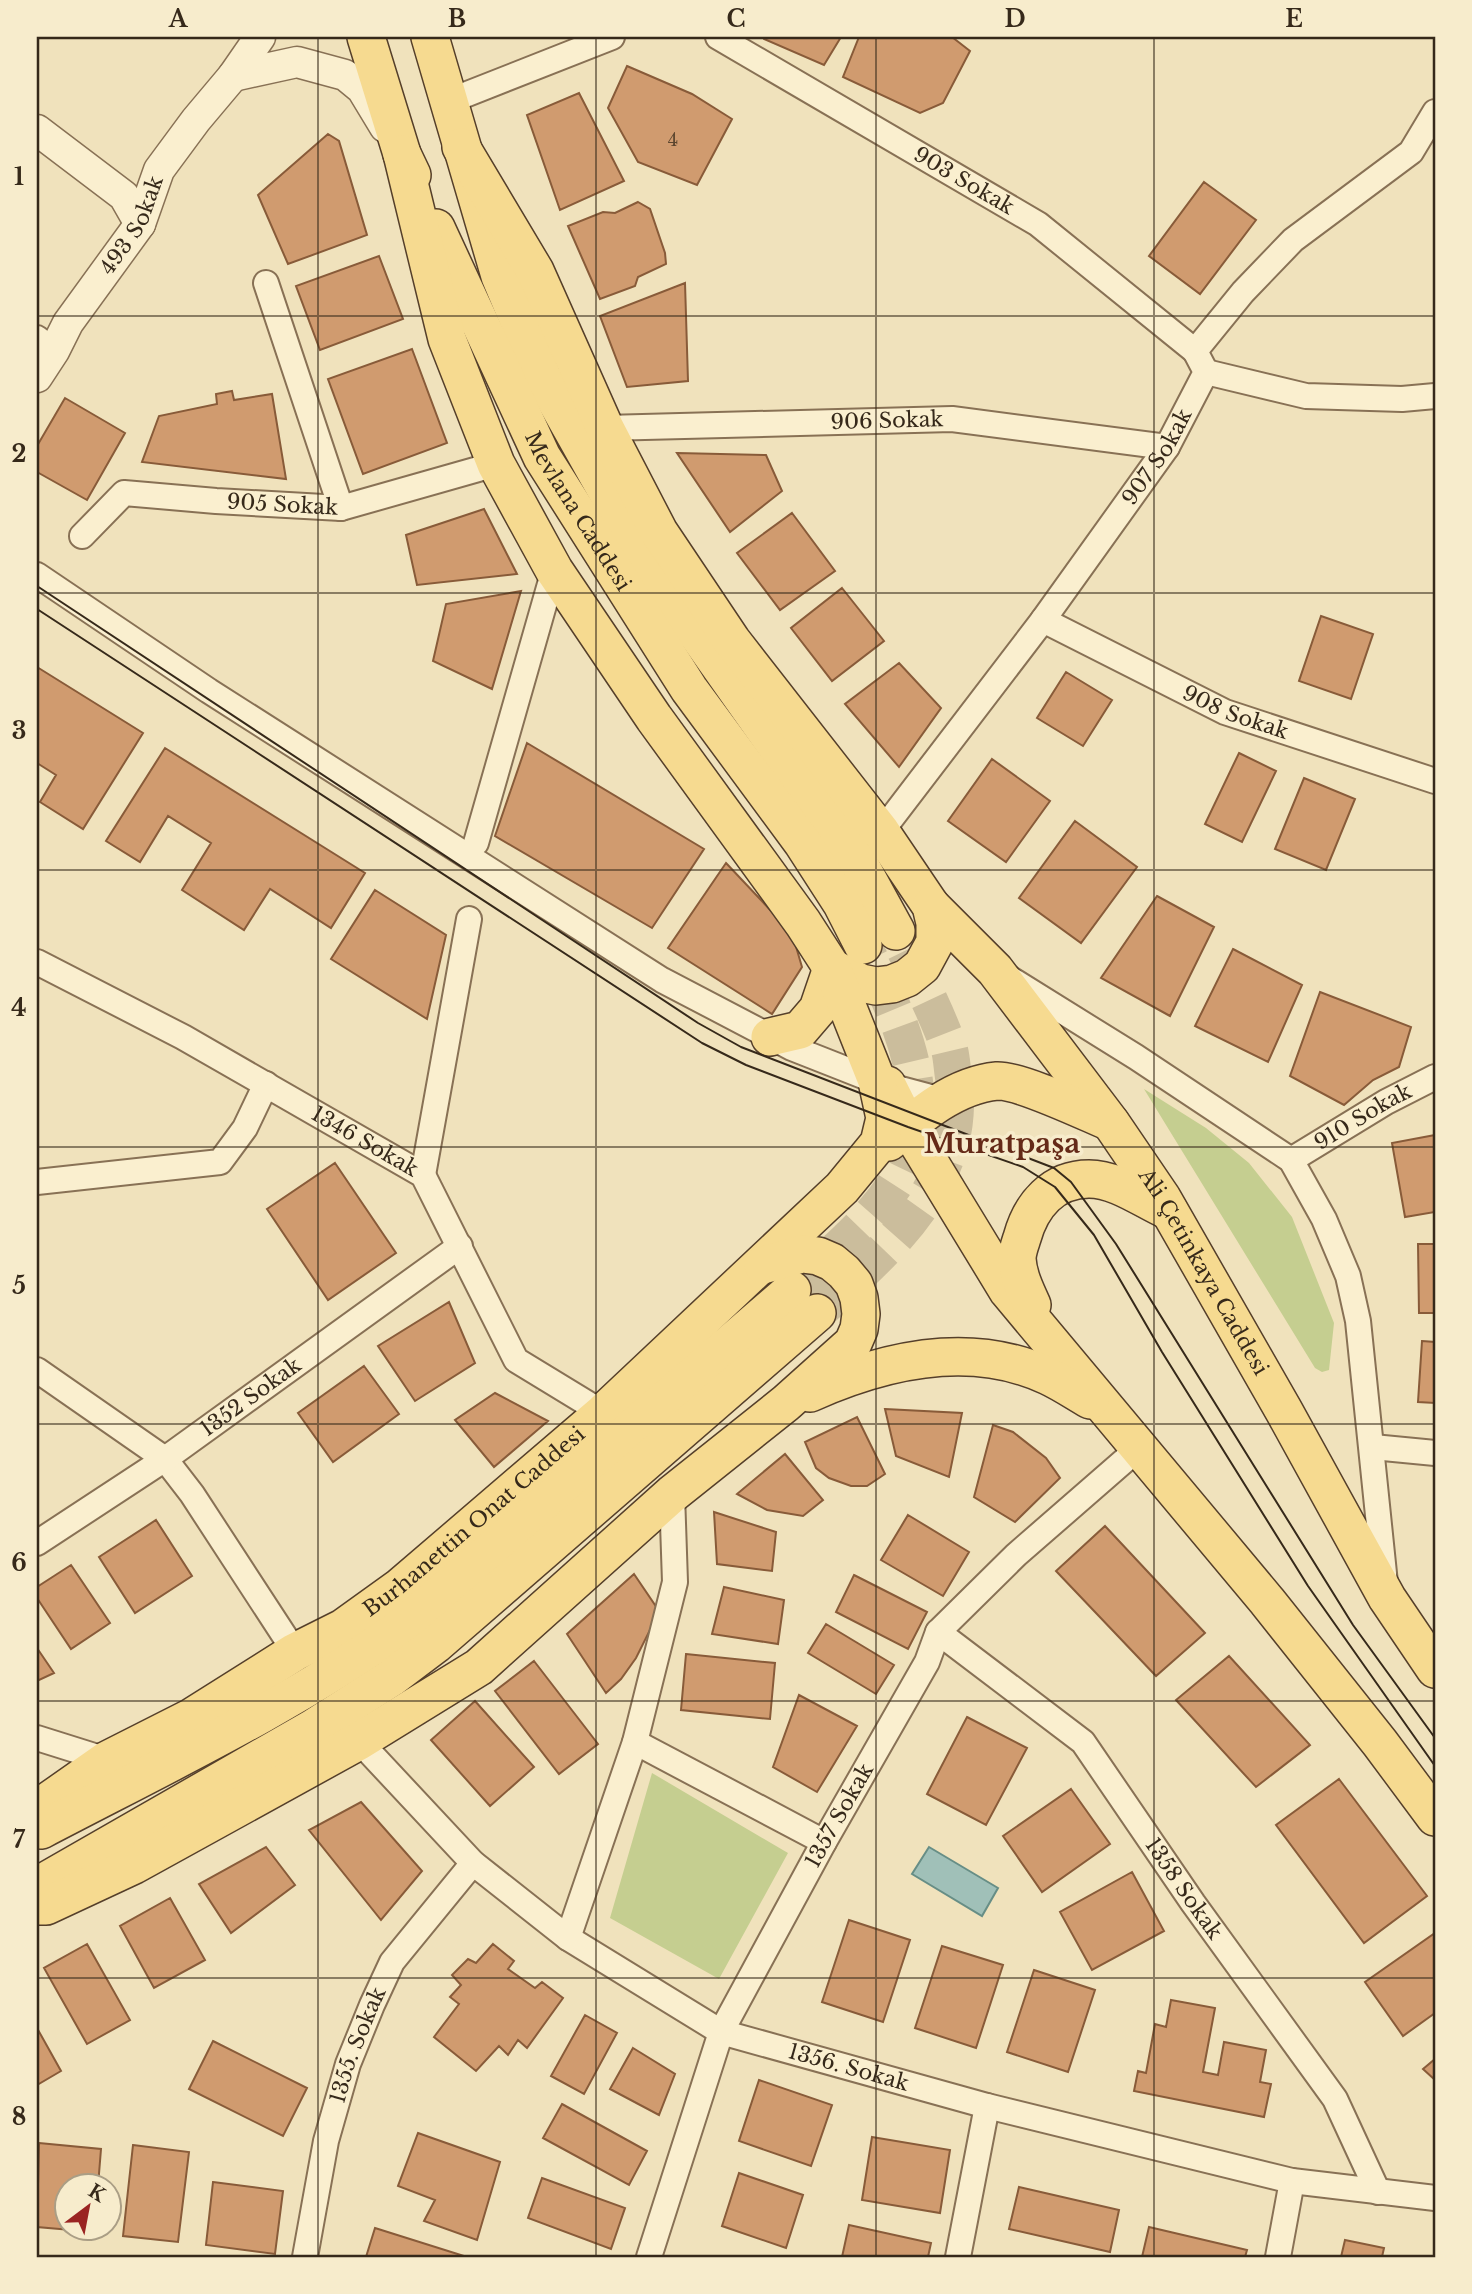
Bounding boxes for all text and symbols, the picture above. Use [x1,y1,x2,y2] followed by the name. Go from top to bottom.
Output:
[168,5,189,33] text: A
[448,5,466,33] text: B
[727,5,745,33] text: C
[1004,5,1026,33] text: D
[1285,5,1303,33] text: E
[668,129,678,151] house number: 4
[909,141,1019,220] street label: 903 Sokak
[14,163,24,191] text: 1
[94,172,169,280] street label: 493 Sokak
[1116,404,1198,510] street label: 907 Sokak
[830,406,944,435] street label: 906 Sokak
[519,427,636,596] street label: Mevlana Caddesi
[12,440,26,468] text: 2
[226,489,339,521] street label: 905 Sokak
[1178,680,1292,745] street label: 908 Sokak
[12,717,26,745] text: 3
[11,994,27,1022] text: 4
[1310,1078,1416,1156] street label: 910 Sokak
[307,1101,423,1183] street label: 1346 Sokak
[924,1126,1080,1161] district label: Muratpaşa
[1132,1163,1274,1380] street label: Ali Çetinkaya Caddesi
[12,1272,26,1300] text: 5
[195,1352,306,1442] street label: 1352 Sokak
[358,1421,590,1622] street label: Burhanettin Onat Caddesi
[11,1549,27,1577] text: 6
[800,1759,879,1872] street label: 1357 Sokak
[13,1826,26,1854] text: 7
[1139,1833,1228,1945] street label: 1358 Sokak
[324,1983,392,2106] street label: 1355. Sokak
[785,2038,912,2097] street label: 1356. Sokak
[12,2103,26,2131] text: 8
[52,2172,122,2242] north arrow
[84,2179,111,2208] text: K

